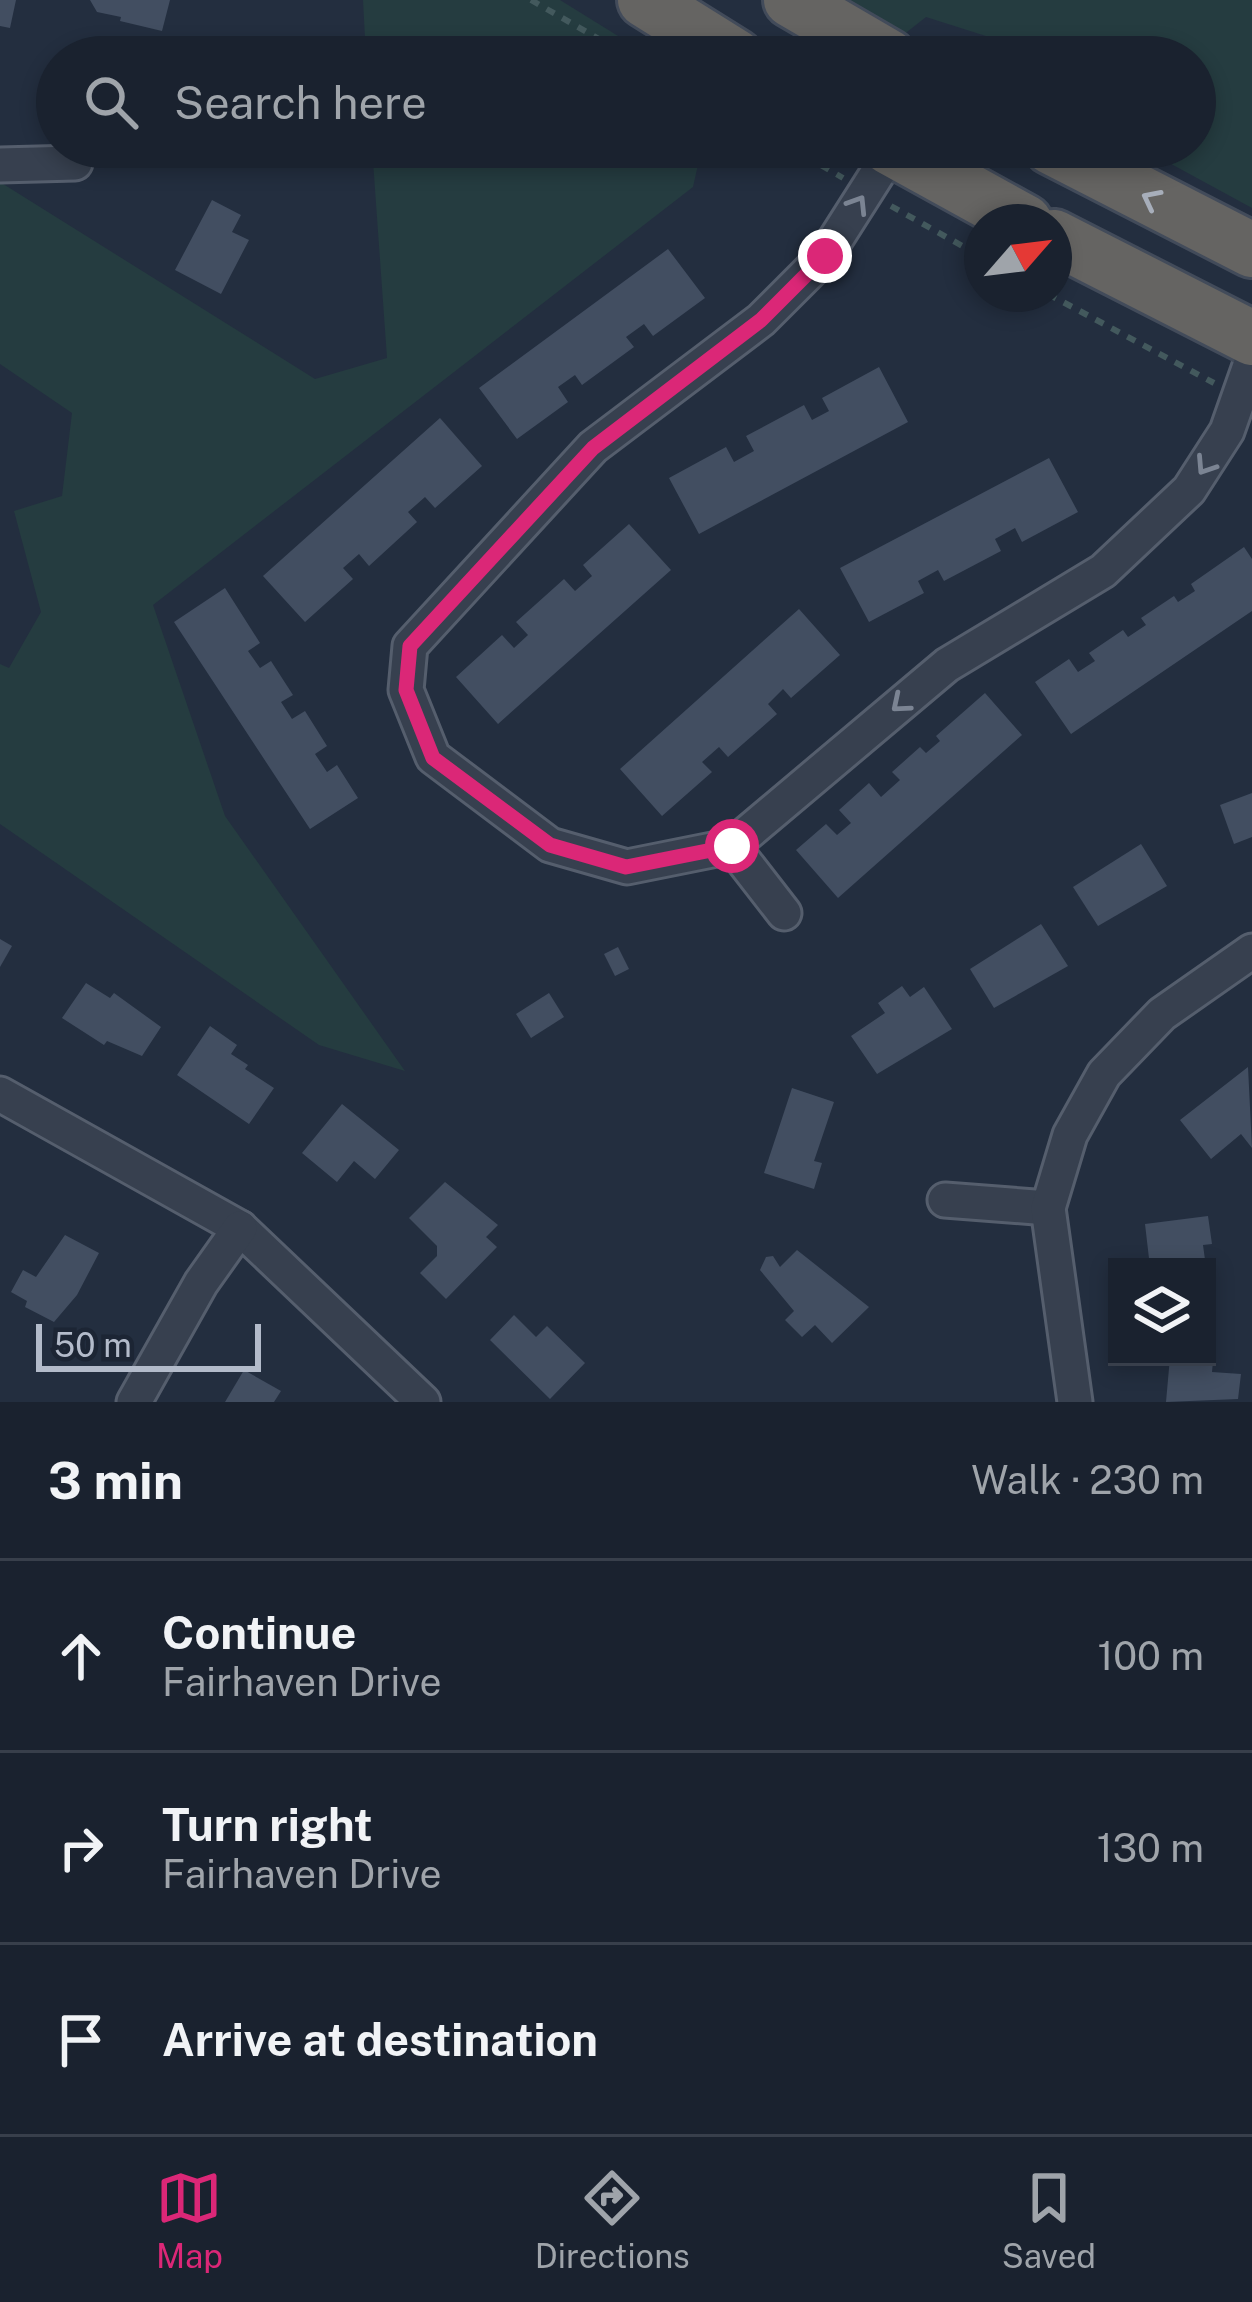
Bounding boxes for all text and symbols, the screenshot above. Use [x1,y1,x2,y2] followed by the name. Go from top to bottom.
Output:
[36,36,1216,168] search box
[78,69,144,135] icon: search
[174,76,427,129] text: Search here
[1142,190,1163,214] one-way arrow
[844,195,866,217] one-way arrow
[964,204,1072,312] north arrow
[798,229,852,283] route end
[1197,452,1219,474] one-way arrow
[892,690,914,712] one-way arrow
[705,819,759,873] route start
[1108,1258,1216,1366] map controls
[1108,1258,1216,1366] button: layers
[36,1318,261,1371] scale bar
[54,1326,132,1364] text: 50 m
[48,1451,183,1510] text: 3 min
[971,1457,1204,1503] text: Walk · 230 m
[162,1606,356,1659] text: Continue
[48,1623,114,1689] icon: ahead
[1097,1633,1204,1679] text: 100 m
[162,1659,442,1705] text: Fairhaven Drive
[162,1798,373,1851] text: Turn right
[48,1815,114,1881] icon: right
[1097,1825,1204,1871] text: 130 m
[162,1851,442,1897] text: Fairhaven Drive
[48,2007,114,2073] icon: arrive
[162,2013,598,2066] text: Arrive at destination
[156,2165,223,2275] tab: Map
[535,2165,690,2275] tab: Directions
[1002,2165,1096,2275] tab: Saved

